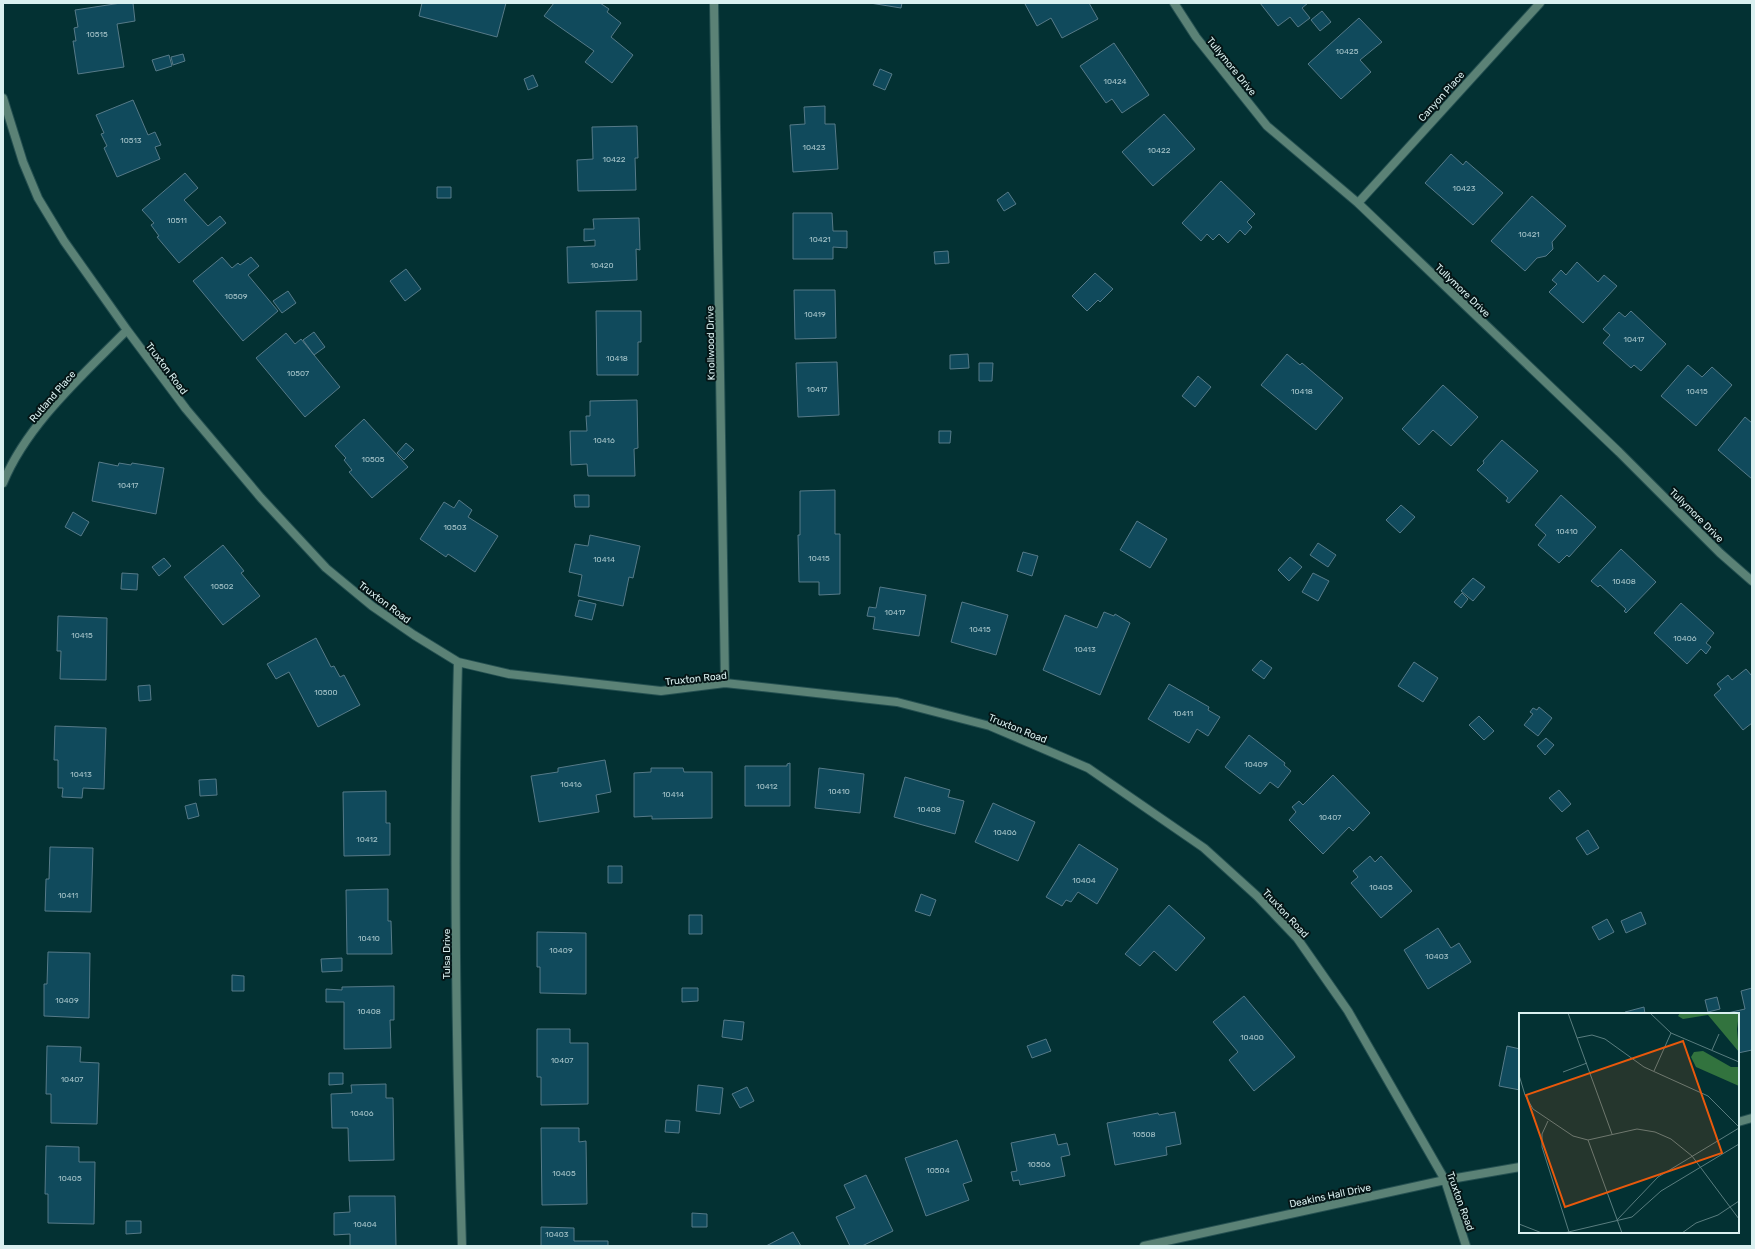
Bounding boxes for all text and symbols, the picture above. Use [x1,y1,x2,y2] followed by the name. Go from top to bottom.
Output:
[86,30,108,39] house number: 10515
[1204,35,1259,99] street label: Tullymore Drive
[1336,47,1359,56] house number: 10425
[1416,69,1468,124] street label: Canyon Place
[1103,77,1127,86] house number: 10424
[120,136,142,145] house number: 10513
[803,143,826,152] house number: 10423
[1148,146,1171,155] house number: 10422
[603,155,626,164] house number: 10422
[1453,184,1476,193] house number: 10423
[167,216,187,225] house number: 10511
[1518,230,1540,239] house number: 10421
[809,235,831,244] house number: 10421
[590,261,614,270] house number: 10420
[1432,261,1493,320] street label: Tullymore Drive
[224,292,248,301] house number: 10509
[704,305,718,380] street label: Knollwood Drive
[804,310,826,319] house number: 10419
[1624,335,1644,344] house number: 10417
[143,340,190,397] street label: Truxton Road
[606,354,628,363] house number: 10418
[27,368,79,425] street label: Rutland Place
[287,369,309,378] house number: 10507
[807,385,827,394] house number: 10417
[1291,387,1313,396] house number: 10418
[1686,387,1708,396] house number: 10415
[593,436,615,445] house number: 10416
[361,455,385,464] house number: 10505
[118,481,138,490] house number: 10417
[1667,486,1726,546] street label: Tullymore Drive
[443,523,467,532] house number: 10503
[1556,527,1578,536] house number: 10410
[808,554,830,563] house number: 10415
[593,555,615,564] house number: 10414
[1612,577,1636,586] house number: 10408
[356,579,413,626] street label: Truxton Road
[210,582,234,591] house number: 10502
[885,608,905,617] house number: 10417
[969,625,991,634] house number: 10415
[71,631,93,640] house number: 10415
[1673,634,1697,643] house number: 10406
[1074,645,1096,654] house number: 10413
[665,670,728,688] street label: Truxton Road
[314,688,338,697] house number: 10500
[1173,709,1193,718] house number: 10411
[987,712,1049,746] street label: Truxton Road
[1244,760,1268,769] house number: 10409
[70,770,92,779] house number: 10413
[560,780,582,789] house number: 10416
[756,782,778,791] house number: 10412
[828,787,850,796] house number: 10410
[662,790,684,799] house number: 10414
[917,805,941,814] house number: 10408
[1319,813,1341,822] house number: 10407
[993,828,1017,837] house number: 10406
[356,835,378,844] house number: 10412
[1072,876,1096,885] house number: 10404
[1369,883,1393,892] house number: 10405
[1260,887,1311,940] street label: Truxton Road
[58,891,78,900] house number: 10411
[441,928,453,979] street label: Tulsa Drive
[358,934,380,943] house number: 10410
[549,946,573,955] house number: 10409
[1425,952,1449,961] house number: 10403
[55,996,79,1005] house number: 10409
[357,1007,381,1016] house number: 10408
[1519,1013,1739,1233] inset map
[1240,1033,1264,1042] house number: 10400
[551,1056,573,1065] house number: 10407
[61,1075,83,1084] house number: 10407
[350,1109,374,1118] house number: 10406
[1132,1130,1156,1139] house number: 10508
[1027,1160,1051,1169] house number: 10506
[926,1166,950,1175] house number: 10504
[552,1169,576,1178] house number: 10405
[1444,1170,1476,1233] street label: Truxton Road
[58,1174,82,1183] house number: 10405
[1288,1181,1373,1210] street label: Deakins Hall Drive
[353,1220,377,1229] house number: 10404
[545,1230,569,1239] house number: 10403

